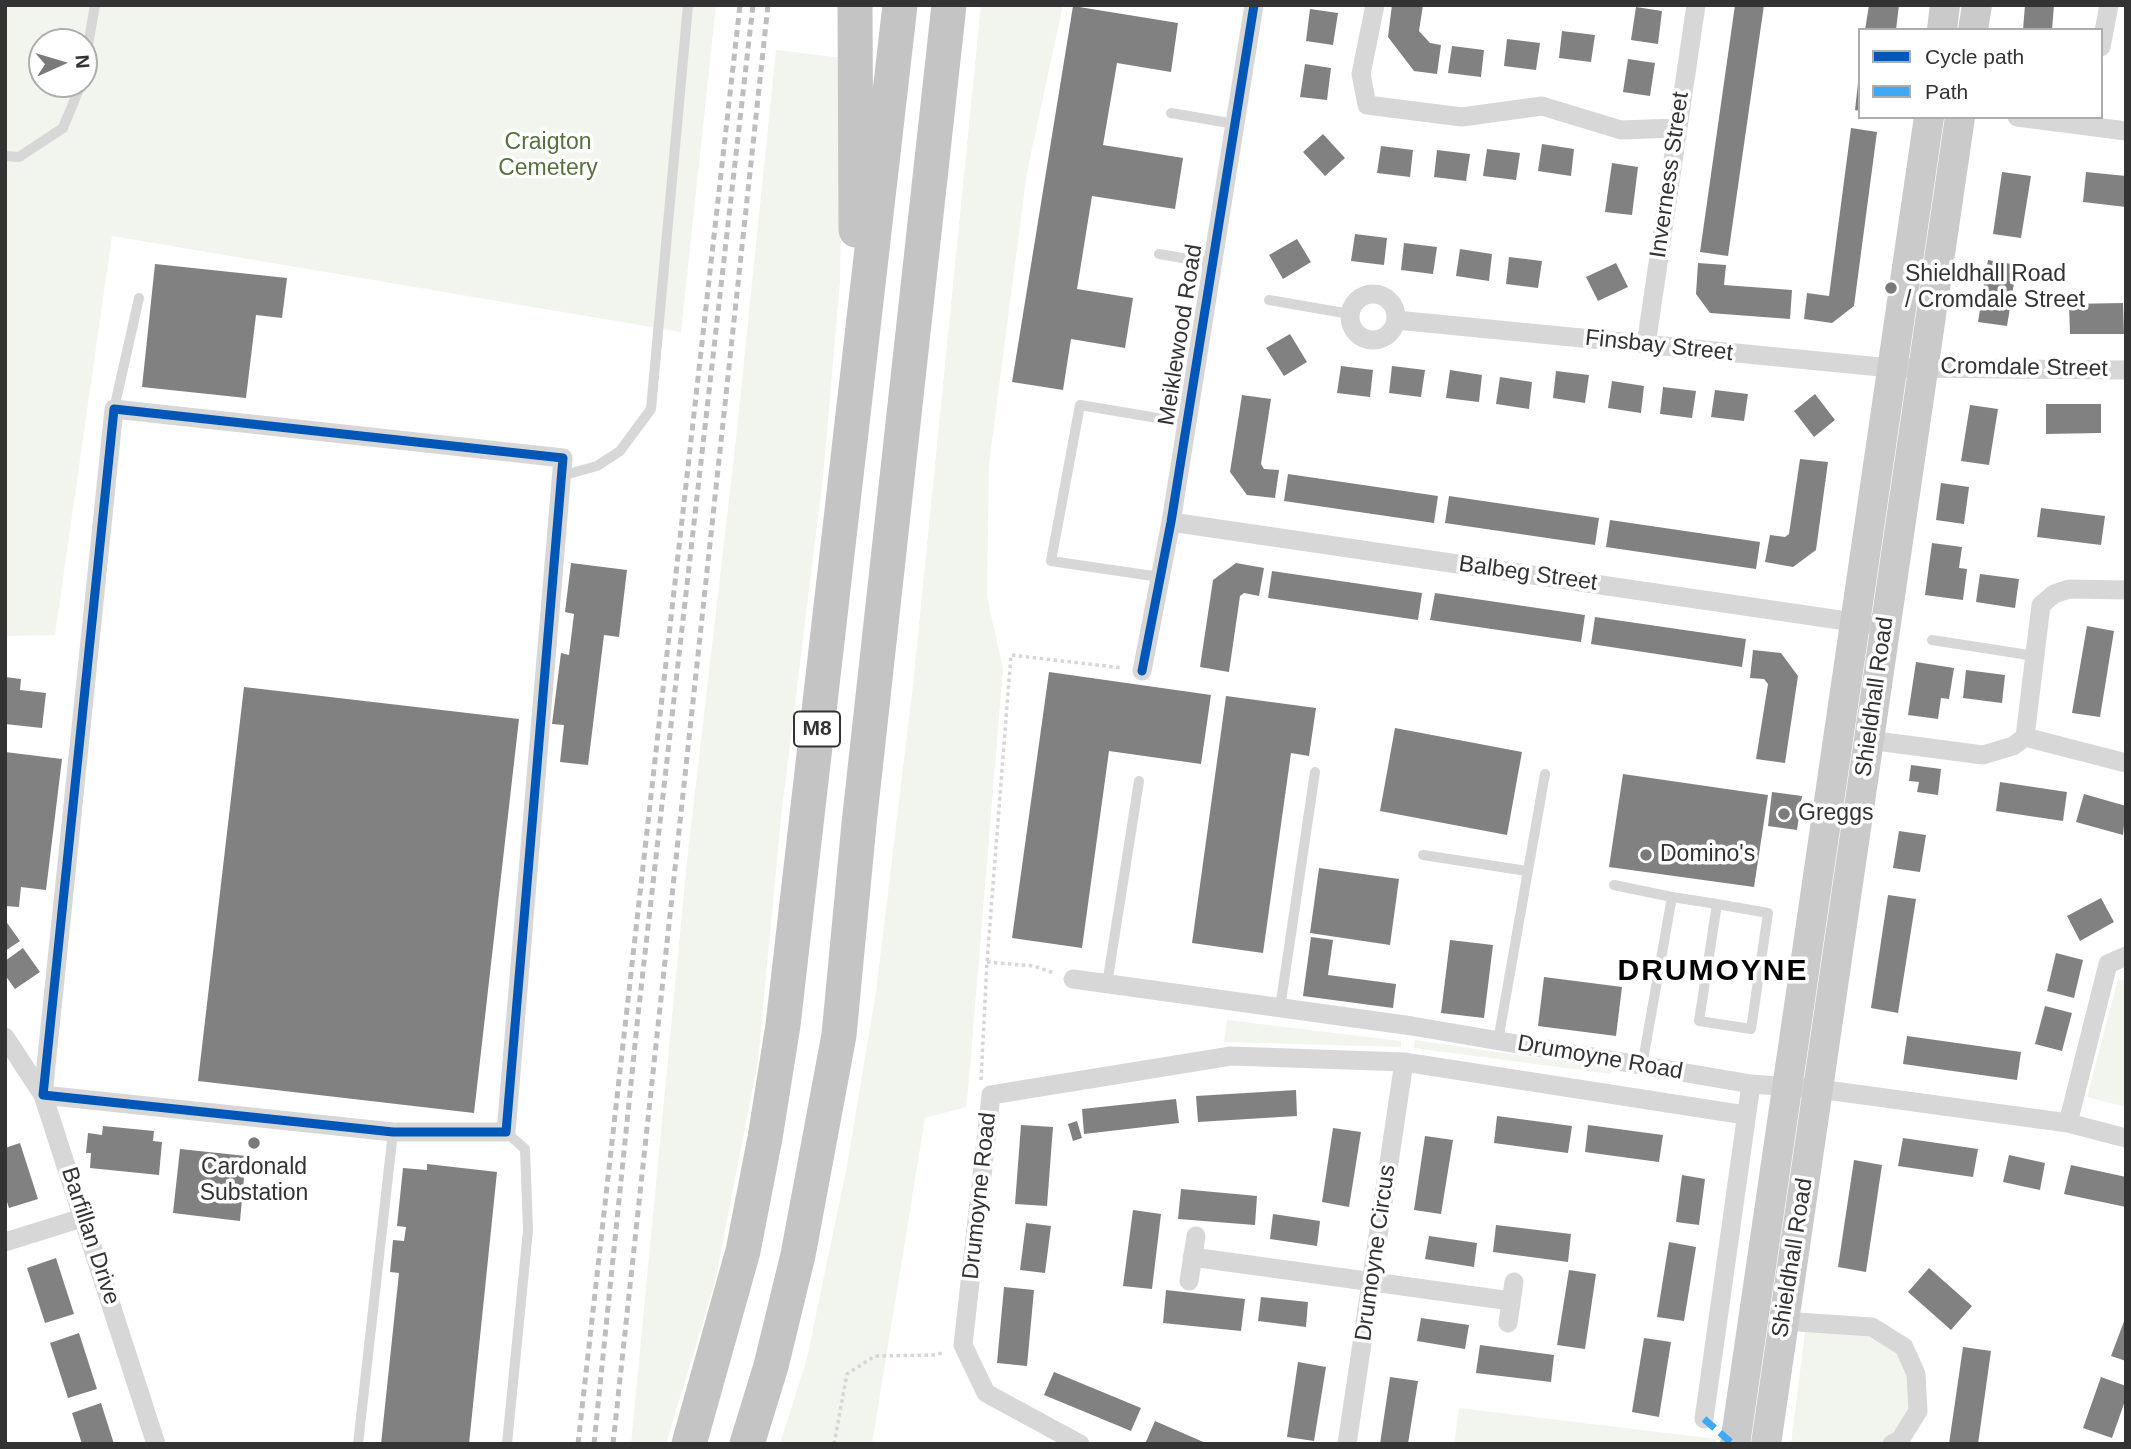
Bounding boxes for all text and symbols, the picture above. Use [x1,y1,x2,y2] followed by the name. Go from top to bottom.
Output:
[28,28,98,98] north arrow
[1858,28,2103,119] legend
[1925,45,2024,68] text: Cycle path
[71,54,93,69] text: N
[1925,80,1968,103] text: Path
[1645,90,1695,260] street label: Inverness Street
[498,129,598,183] park label: Craigton Cemetery
[1153,243,1209,427] street label: Meiklewood Road
[1905,261,2085,315] place label: Shieldhall Road / Cromdale Street
[1883,280,1899,296] marker: Shieldhall Road / Cromdale Street
[1584,325,1734,367] street label: Finsbay Street
[1940,353,2108,383] street label: Cromdale Street
[1457,551,1599,597] street label: Balbeg Street
[1850,615,1900,779] street label: Shieldhall Road
[794,712,840,746] road number: M8
[1798,800,1873,828] place label: Greggs
[1776,806,1792,822] marker: Greggs
[1660,841,1755,869] place label: Domino's
[1638,847,1654,863] marker: Domino's
[1618,954,1808,990] district label: DRUMOYNE
[1515,1030,1685,1086] street label: Drumoyne Road
[958,1111,1002,1281] street label: Drumoyne Road
[246,1135,262,1151] marker: Cardonald Substation
[200,1154,308,1208] place label: Cardonald Substation
[1350,1163,1402,1343] street label: Drumoyne Circus
[55,1164,125,1308] street label: Barfillan Drive
[1767,1176,1819,1340] street label: Shieldhall Road

